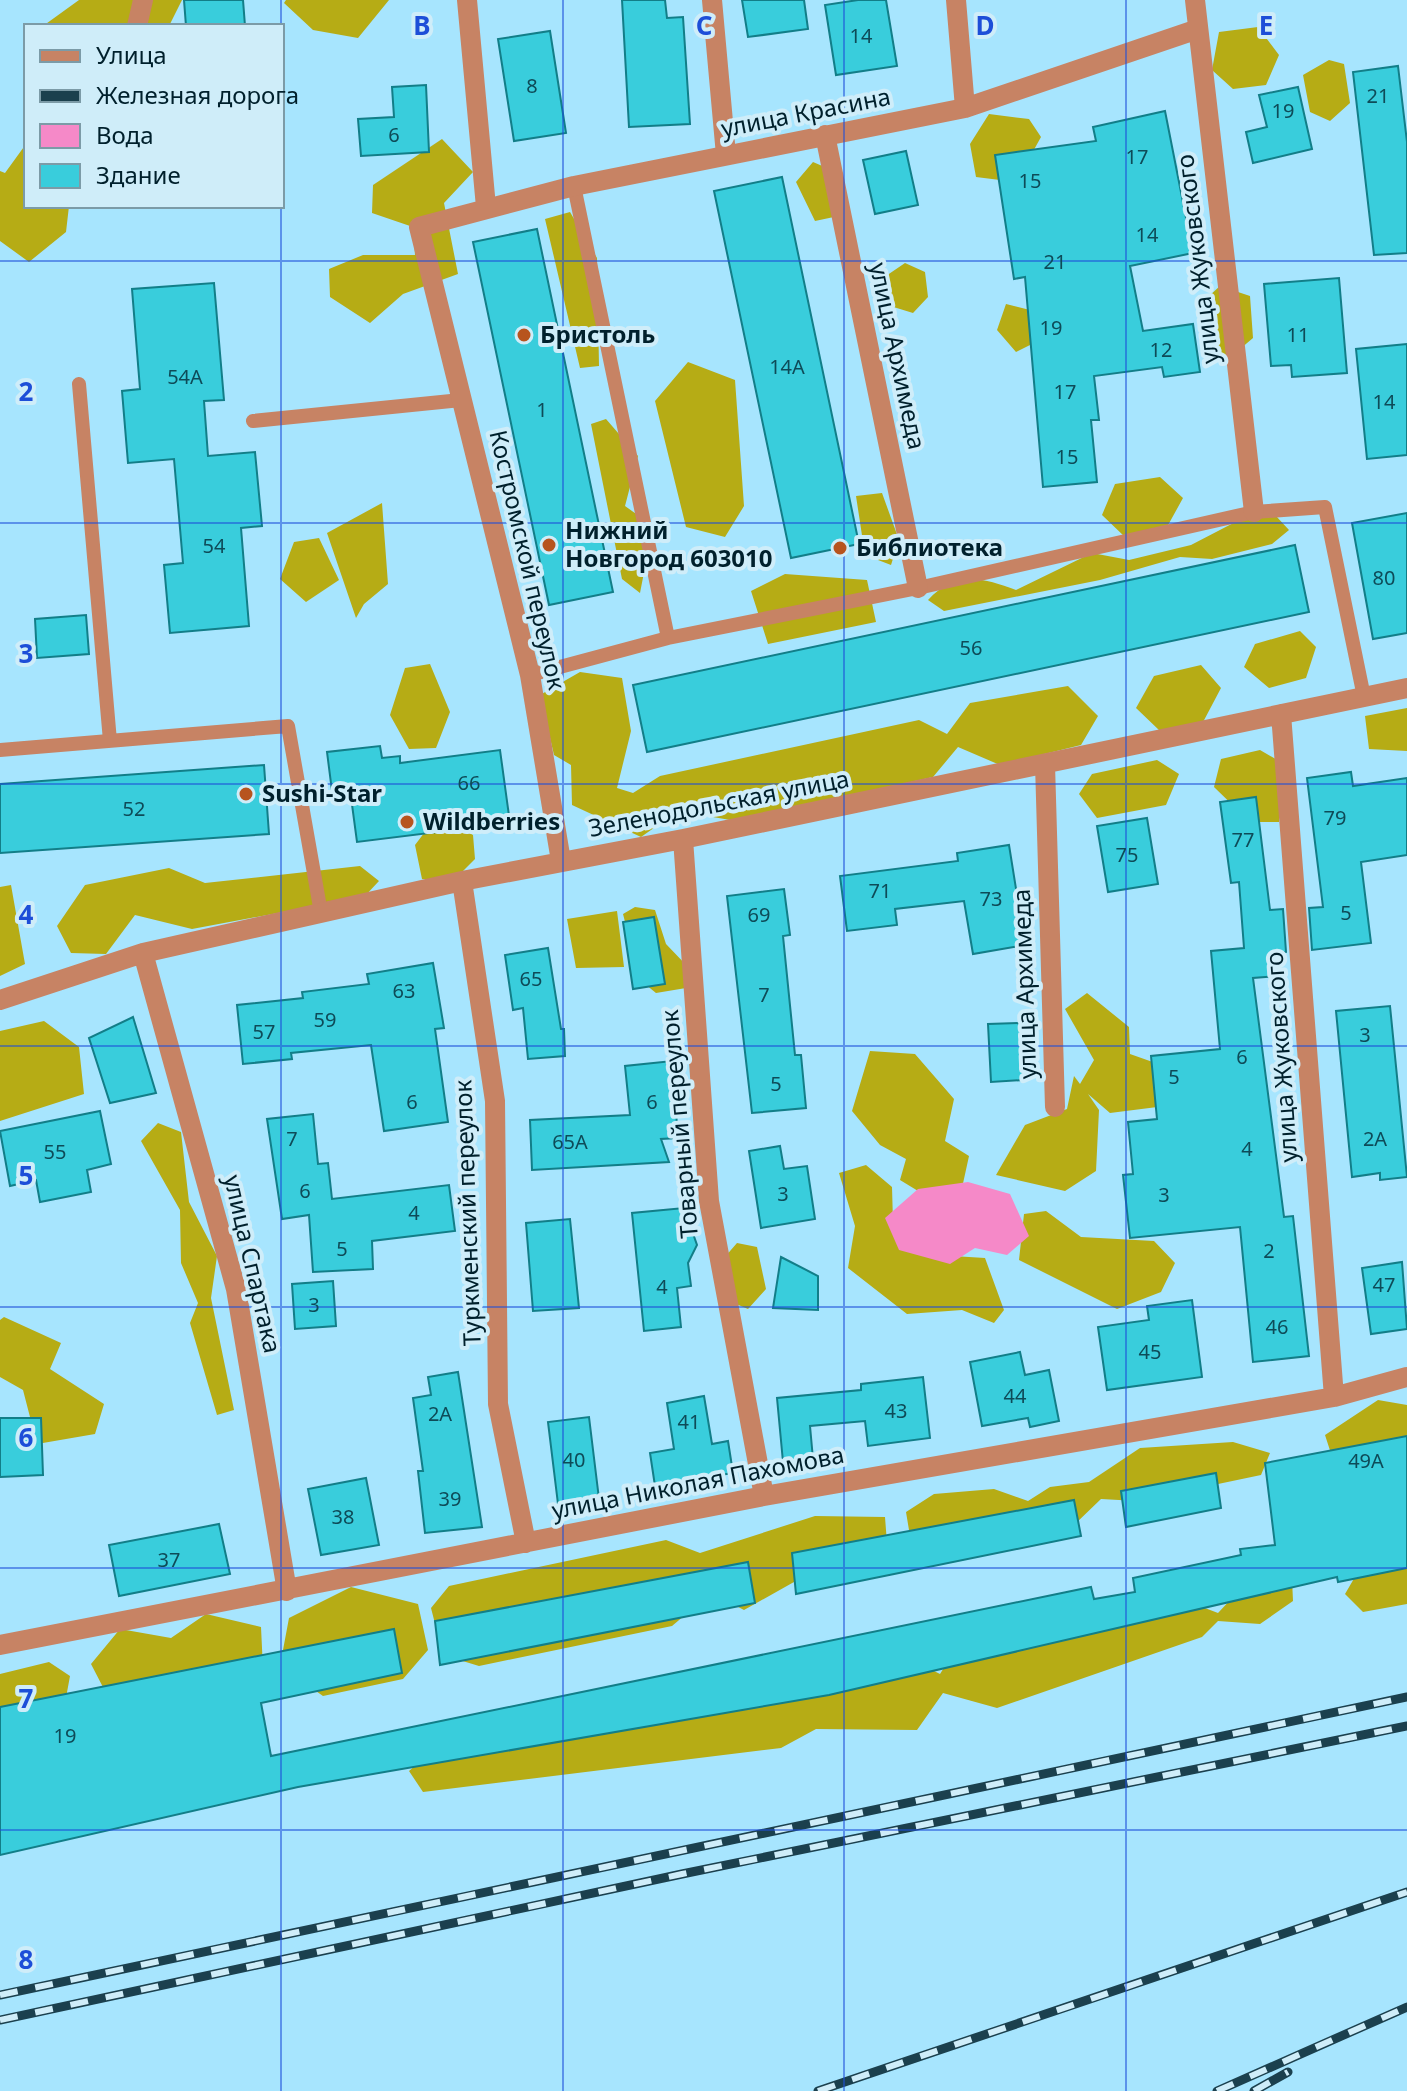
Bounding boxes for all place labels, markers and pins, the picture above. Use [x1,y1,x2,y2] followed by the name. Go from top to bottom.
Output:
[540,317,656,350] place label: Бристоль
[515,326,533,344] marker: Бристоль
[565,513,773,574] place label: Нижний Новгород 603010
[856,530,1003,563] place label: Библиотека
[540,536,558,554] marker: Нижний Новгород 603010
[831,539,849,557] marker: Библиотека
[262,776,382,809] place label: Sushi-Star
[237,785,255,803] marker: Sushi-Star
[423,804,560,837] place label: Wildberries
[398,813,416,831] marker: Wildberries

